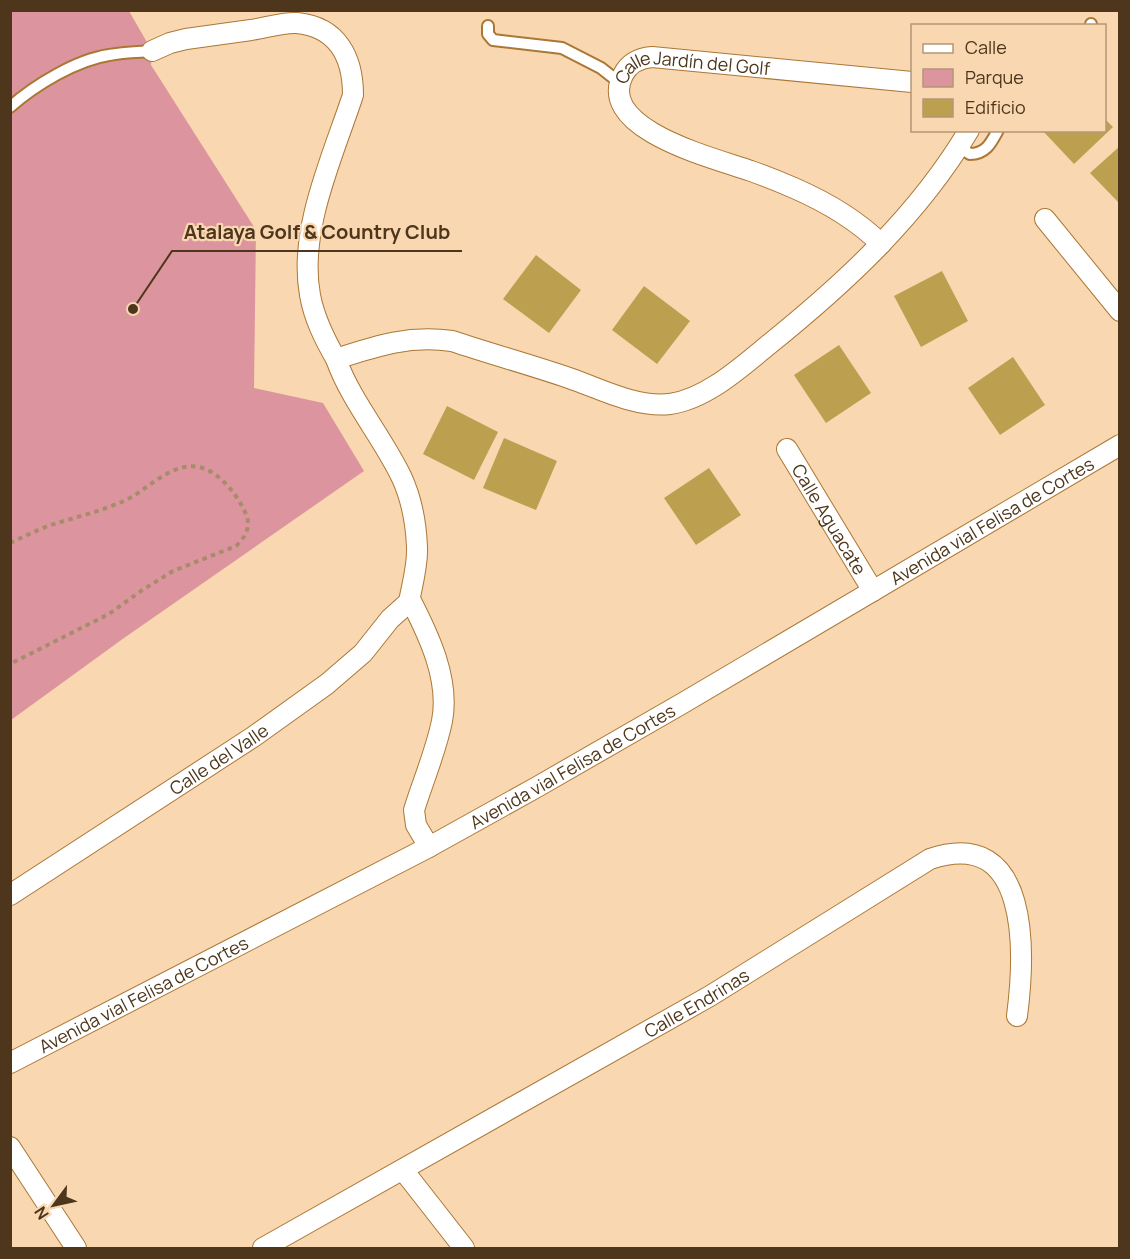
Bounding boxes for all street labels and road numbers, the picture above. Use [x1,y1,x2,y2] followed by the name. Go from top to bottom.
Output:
[609,45,772,87] street label: Calle Jardín del Golf
[886,451,1098,590] street label: Avenida vial Felisa de Cortes
[787,459,872,579] street label: Calle Aguacate
[465,698,679,834] street label: Avenida vial Felisa de Cortes
[165,718,273,800] street label: Calle del Valle
[34,930,252,1058] street label: Avenida vial Felisa de Cortes
[640,963,754,1043] street label: Calle Endrinas

